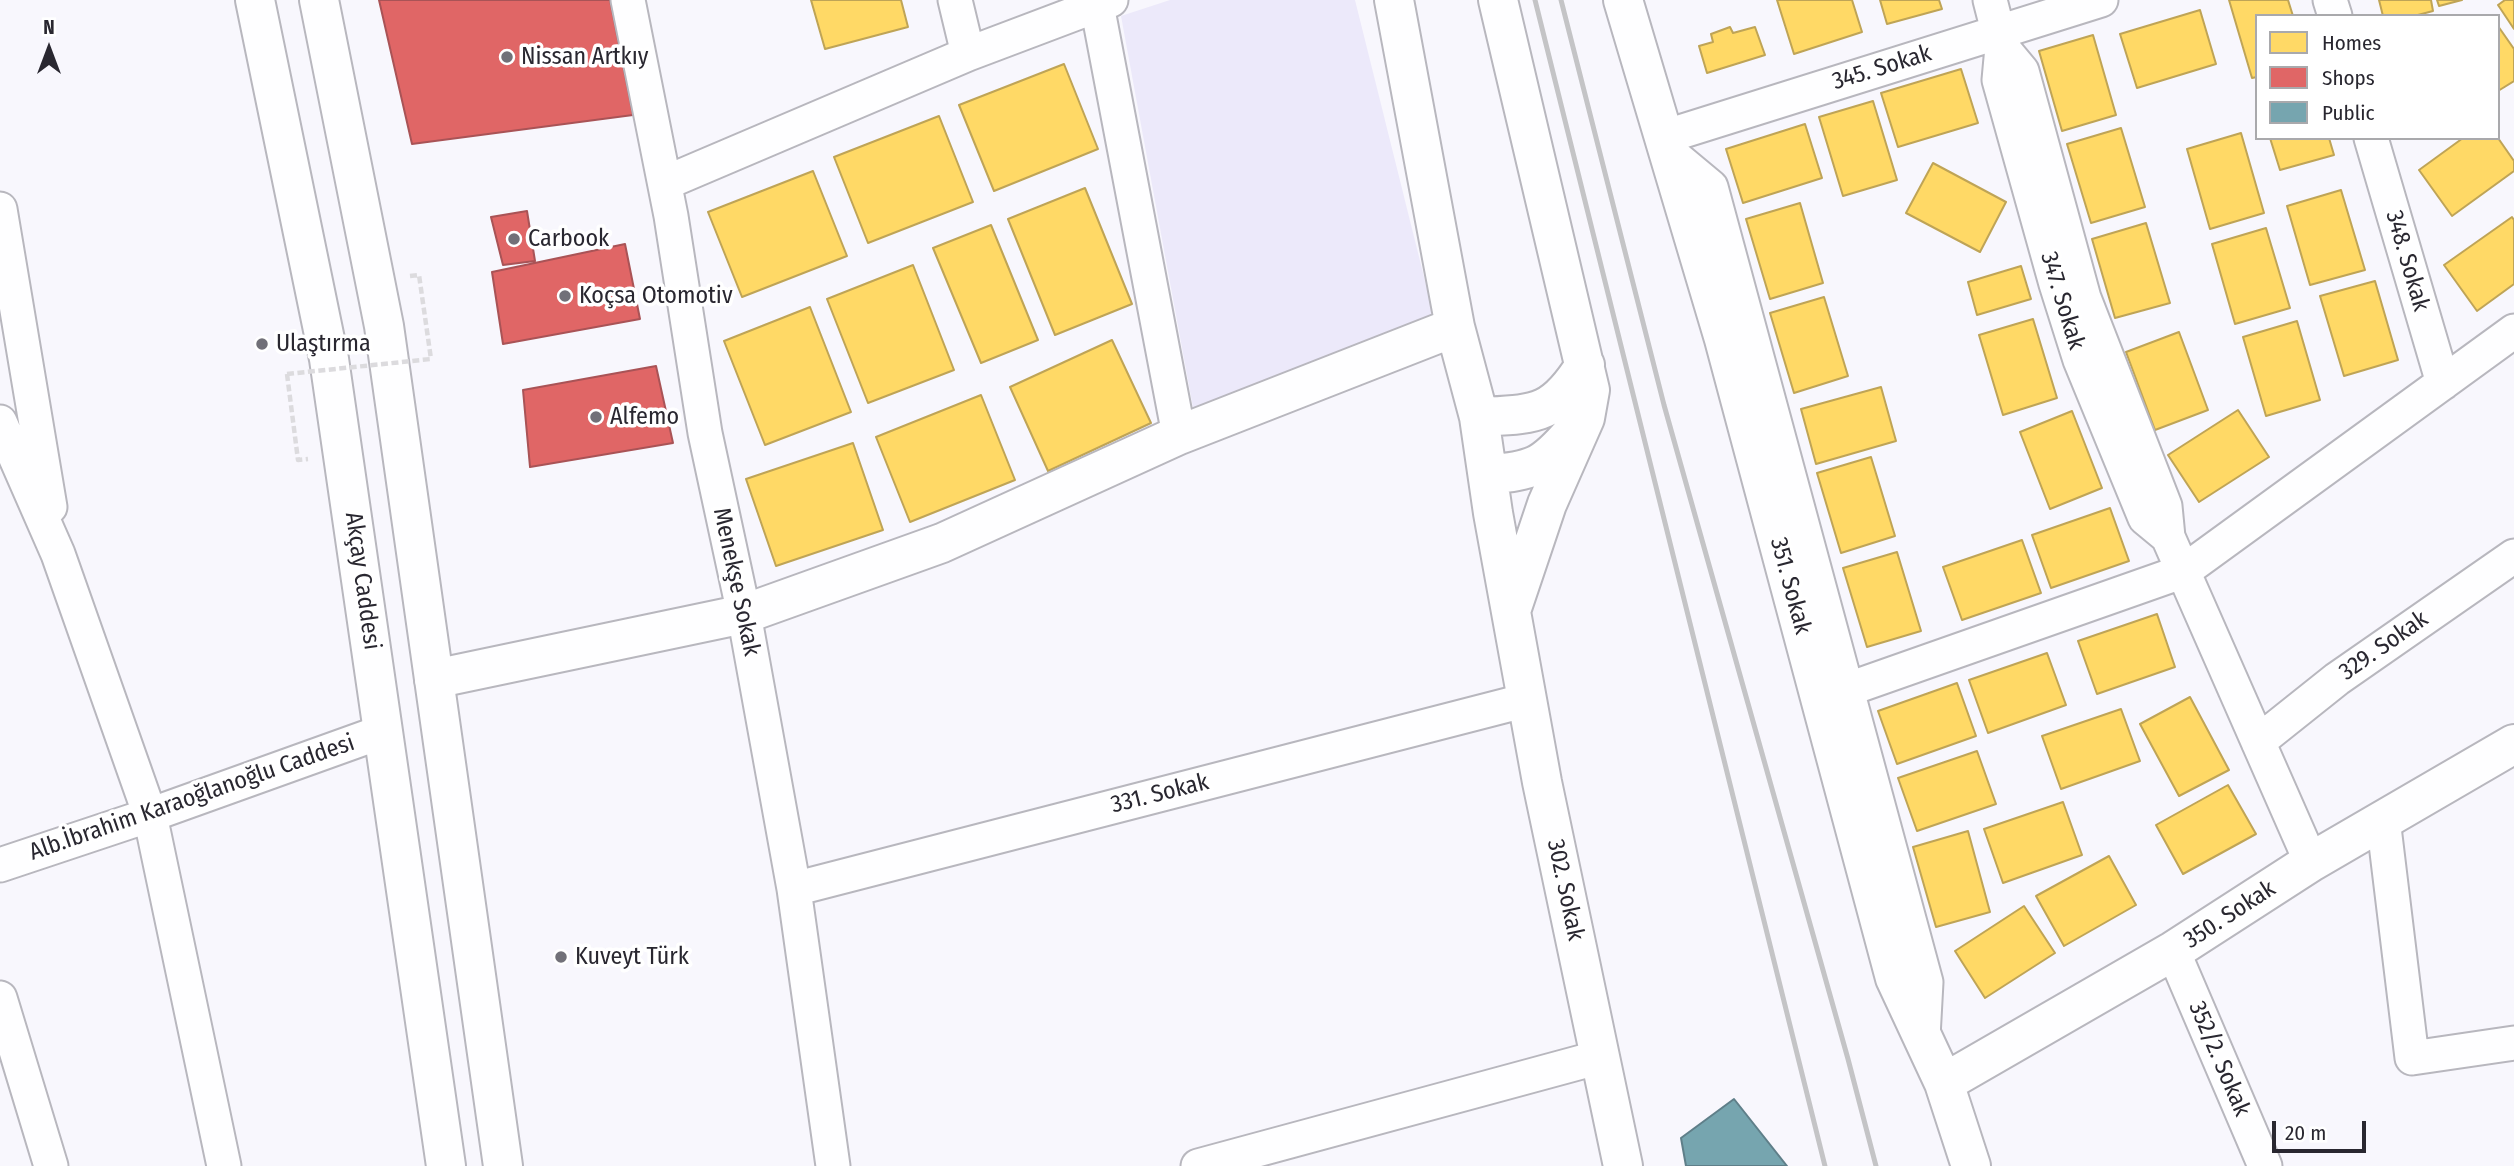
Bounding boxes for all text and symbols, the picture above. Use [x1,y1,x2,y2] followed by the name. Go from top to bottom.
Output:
[14,14,84,84] north arrow
[2255,14,2500,140] legend
[43,16,55,39] text: N
[2322,30,2381,56] text: Homes
[1829,39,1935,97] street label: 345. Sokak
[521,43,649,71] place label: Nissan Artkıy
[499,49,515,65] marker: Nissan Artkıy
[2322,65,2375,91] text: Shops
[2322,100,2374,126] text: Public
[2379,207,2435,315] street label: 348. Sokak
[528,225,609,253] place label: Carbook
[506,231,522,247] marker: Carbook
[2034,249,2090,353] street label: 347. Sokak
[579,282,733,310] place label: Koçsa Otomotiv
[557,288,573,304] marker: Koçsa Otomotiv
[276,330,371,358] place label: Ulaştırma
[254,336,270,352] marker: Ulaştırma
[610,403,679,431] place label: Alfemo
[588,409,604,425] marker: Alfemo
[706,505,766,659] street label: Menekşe Sokak
[338,510,386,652] street label: Akçay Caddesi
[1763,534,1817,638] street label: 351. Sokak
[2334,605,2434,687] street label: 329. Sokak
[26,729,358,867] street label: Alb.İbrahim Karaoğlanoğlu Caddesi
[1108,768,1212,820] street label: 331. Sokak
[1540,837,1590,943] street label: 302. Sokak
[2179,875,2281,955] street label: 350. Sokak
[575,943,689,971] place label: Kuveyt Türk
[553,949,569,965] marker: Kuveyt Türk
[2182,997,2256,1121] street label: 352/2. Sokak
[2276,1106,2370,1150] scale bar
[2285,1120,2326,1146] text: 20 m

